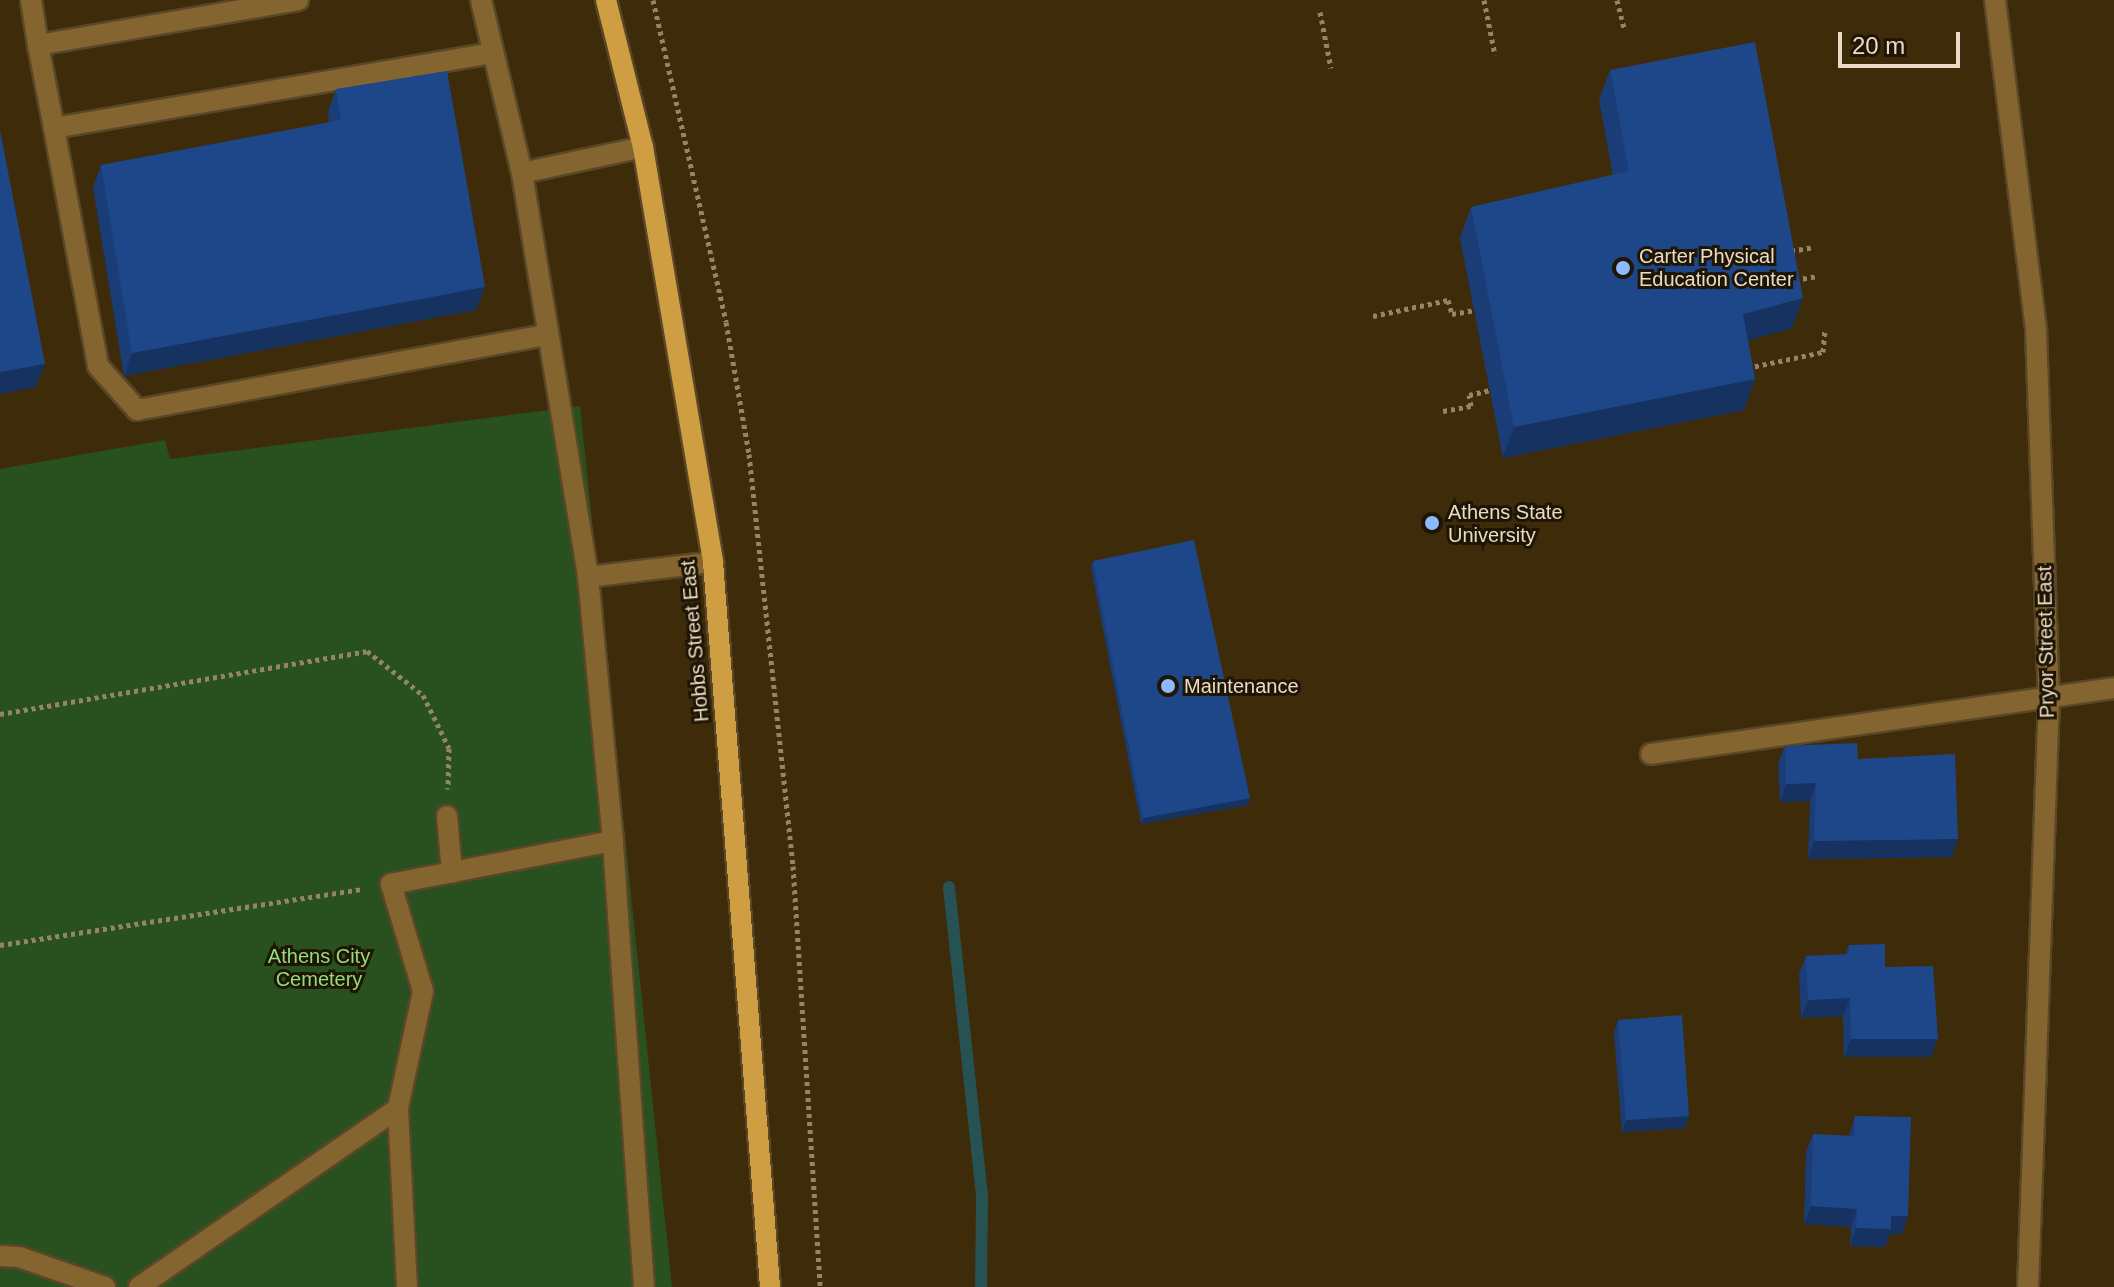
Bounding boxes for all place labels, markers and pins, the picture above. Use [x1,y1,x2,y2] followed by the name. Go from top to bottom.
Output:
[1639,244,1794,291] place label: Carter Physical Education Center
[1614,259,1632,277] marker: Carter Physical Education Center
[1448,500,1563,547] place label: Athens State University
[1423,514,1441,532] marker: Athens State University
[1184,674,1299,698] place label: Maintenance
[1159,677,1177,695] marker: Maintenance

